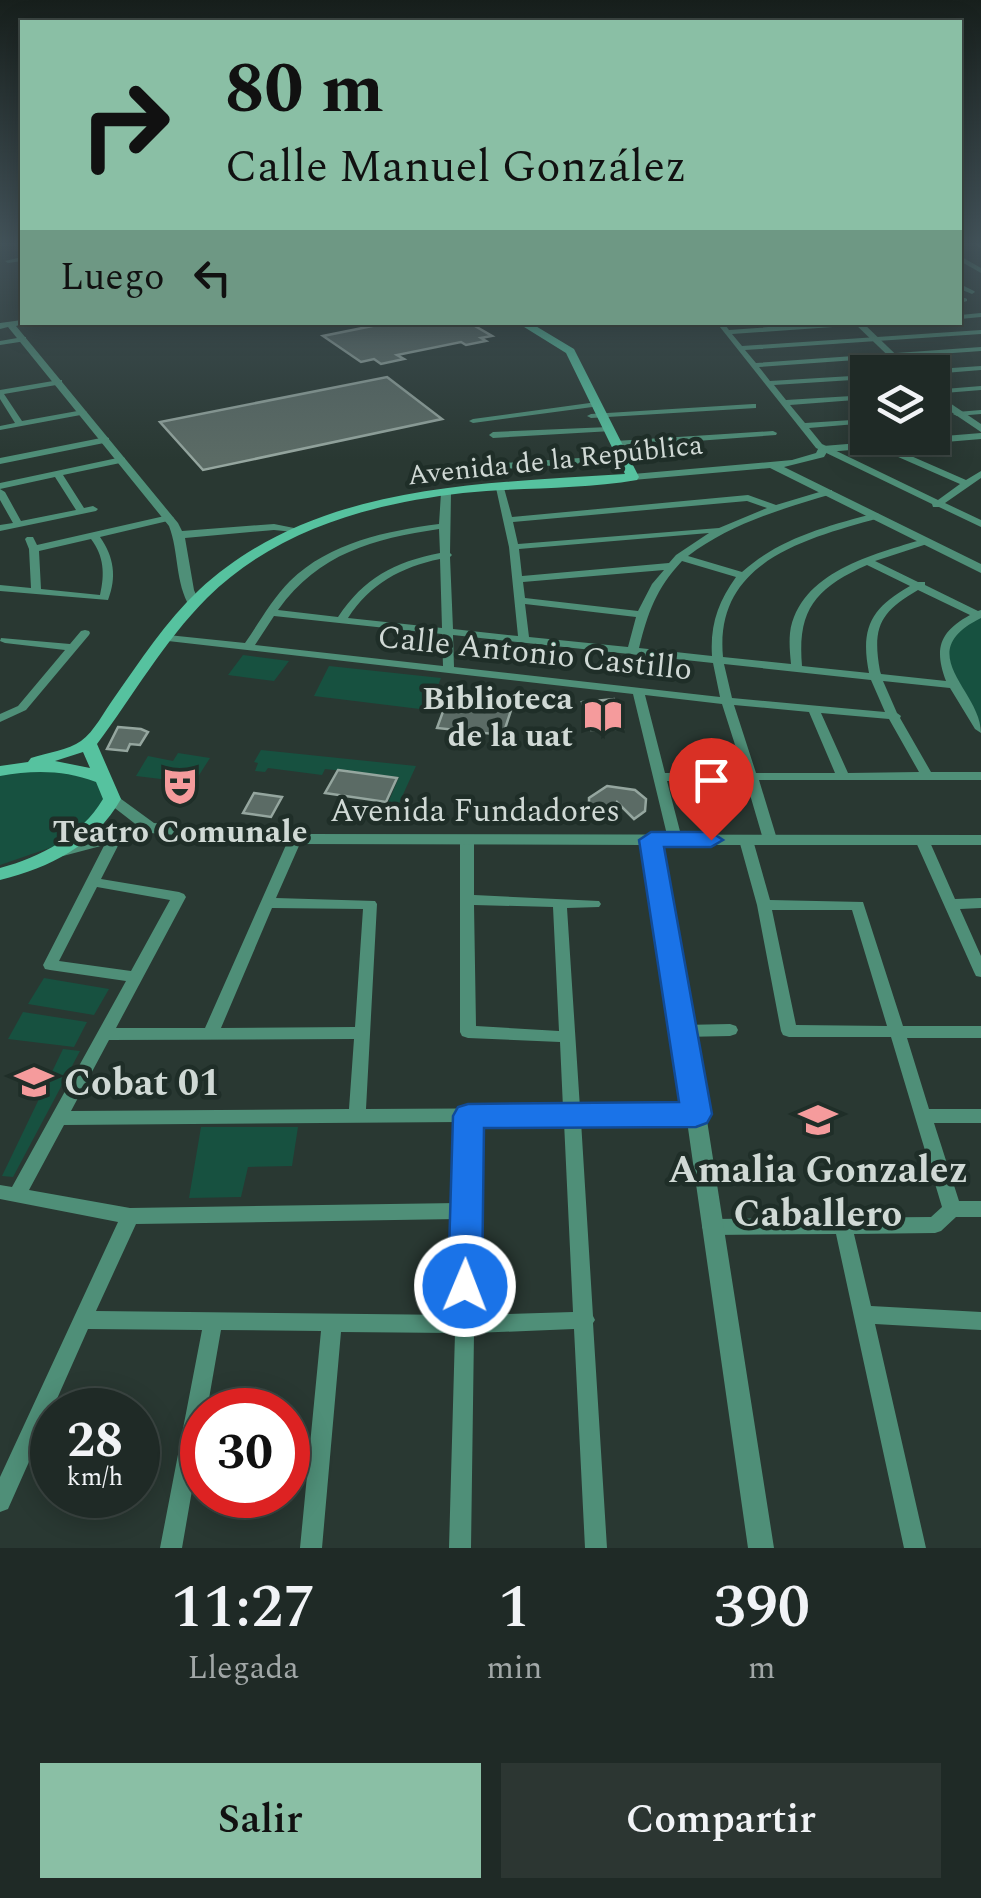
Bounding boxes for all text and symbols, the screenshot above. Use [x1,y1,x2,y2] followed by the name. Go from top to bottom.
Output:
[225,37,384,143] text: 80 m
[60,60,190,190] icon: right
[225,133,687,202] text: Calle Manuel González
[60,249,165,307] text: Luego
[185,250,240,305] icon: left
[850,355,950,455] map controls
[850,355,950,455] button: layers
[405,424,705,497] street label: Avenida de la República
[375,613,694,694] street label: Calle Antonio Castillo
[422,675,574,761] place label: Biblioteca de la uat
[582,695,624,737] library icon: Biblioteca de la uat
[669,738,754,841] pin
[684,753,739,808] icon: arrive
[159,765,201,807] theatre icon: Teatro Comunale
[330,787,620,836] street label: Avenida Fundadores
[52,808,308,857] place label: Teatro Comunale
[64,1055,220,1113] place label: Cobat 01
[13,1061,55,1103] school or university icon: Cobat 01
[797,1099,839,1141] school or university icon: Amalia Gonzalez Caballero
[668,1142,968,1244] place label: Amalia Gonzalez Caballero
[413,1234,517,1338] position arrow
[180,1388,310,1518] speed limit sign: 30
[67,1403,123,1479] text: 28
[67,1459,123,1497] text: km/h
[171,1562,315,1654] text: 11:27
[498,1562,531,1654] text: 1
[713,1562,810,1654] text: 390
[187,1644,299,1693] text: Llegada
[486,1644,542,1693] text: min
[748,1644,775,1693] text: m
[40,1763,481,1878] button: Salir
[501,1763,941,1878] button: Compartir

